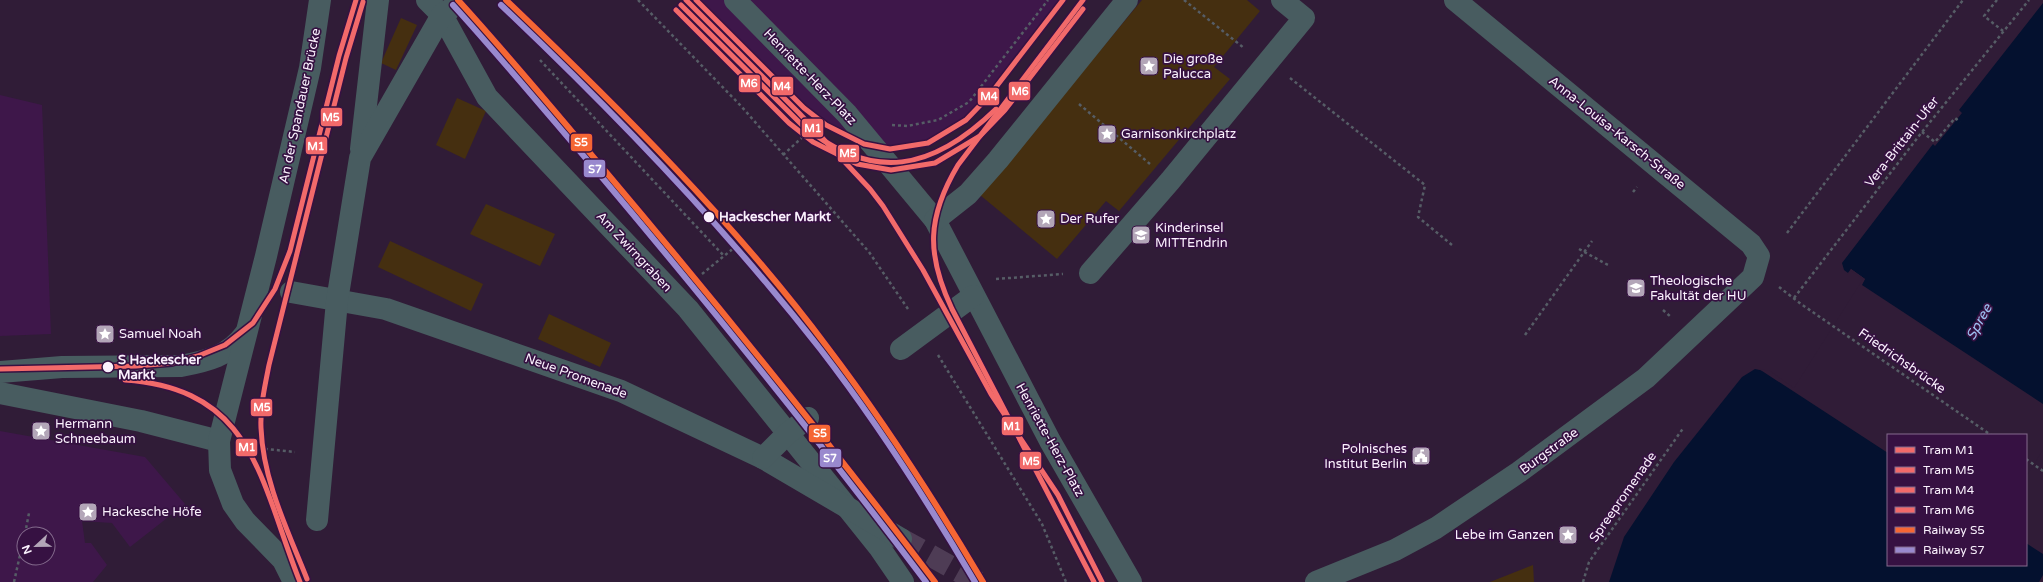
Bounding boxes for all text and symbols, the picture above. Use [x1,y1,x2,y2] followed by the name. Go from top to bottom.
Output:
[760,26,860,128] street label: Henriette-Herz-Platz
[276,27,324,185] street label: An der Spandauer Brücke
[1163,51,1223,82] place label: Die große Palucca
[1138,55,1160,77] place icon: Die große Palucca
[1546,73,1688,193] street label: Anna-Louisa-Karsch-Straße
[738,74,761,93] line badge: M6
[771,76,794,96] line badge: M4
[740,77,758,90] text: M6
[773,80,791,93] text: M4
[1008,81,1031,101] line badge: M6
[1011,85,1029,98] text: M6
[977,87,1000,106] line badge: M4
[980,90,998,103] text: M4
[1862,93,1942,191] street label: Vera-Brittain-Ufer
[320,107,343,127] line badge: M5
[322,111,340,124] text: M5
[801,118,824,138] line badge: M1
[804,122,822,135] text: M1
[1096,123,1118,145] place icon: Garnisonkirchplatz
[1121,126,1236,142] place label: Garnisonkirchplatz
[570,133,593,152] line badge: S5
[305,136,328,155] line badge: M1
[574,136,588,149] text: S5
[307,140,325,153] text: M1
[837,144,860,163] line badge: M5
[839,147,857,160] text: M5
[583,159,606,178] line badge: S7
[588,163,602,176] text: S7
[1035,208,1057,230] place icon: Der Rufer
[593,209,675,295] street label: Am Zwirngraben
[719,209,831,225] place label: Hackescher Markt
[702,210,716,224] marker: Hackescher Markt
[1060,211,1119,227] place label: Der Rufer
[1155,220,1228,251] place label: Kinderinsel MITTEndrin
[1130,224,1152,246] school or university icon: Kinderinsel MITTEndrin
[1650,273,1747,304] place label: Theologische Fakultät der HU
[1625,277,1647,299] school or university icon: Theologische Fakultät der HU
[1962,300,1996,343] water label: Spree
[94,323,116,345] place icon: Samuel Noah
[1855,325,1949,397] street label: Friedrichsbrücke
[119,326,201,342] place label: Samuel Noah
[523,350,629,402] street label: Neue Promenade
[118,352,202,383] place label: S Hackescher Markt
[101,360,115,374] marker: S Hackescher Markt
[1012,380,1088,500] street label: Henriette-Herz-Platz
[250,398,273,417] line badge: M5
[253,401,271,414] text: M5
[55,416,136,447] place label: Hermann Schneebaum
[1001,416,1024,436] line badge: M1
[30,420,52,442] place icon: Hermann Schneebaum
[1003,420,1021,433] text: M1
[808,424,831,443] line badge: S5
[1517,424,1581,478] street label: Burgstraße
[813,427,827,440] text: S5
[1887,434,2027,566] legend
[235,438,258,457] line badge: M1
[238,441,256,454] text: M1
[1324,441,1407,472] place label: Polnisches Institut Berlin
[1923,443,1974,457] text: Tram M1
[1410,445,1432,467] public building icon: Polnisches Institut Berlin
[819,448,842,468] line badge: S7
[1586,449,1660,545] street label: Spreepromenade
[1019,451,1042,470] line badge: M5
[823,452,837,465] text: S7
[1022,455,1040,468] text: M5
[1923,463,1974,477] text: Tram M5
[1923,483,1975,497] text: Tram M4
[77,501,99,523] place icon: Hackesche Höfe
[1923,503,1974,517] text: Tram M6
[102,504,202,520] place label: Hackesche Höfe
[1923,523,1985,537] text: Railway S5
[1557,524,1579,546] place icon: Lebe im Ganzen
[16,526,56,566] north arrow
[1455,527,1554,543] place label: Lebe im Ganzen
[20,543,35,556] text: N
[1923,543,1985,557] text: Railway S7

